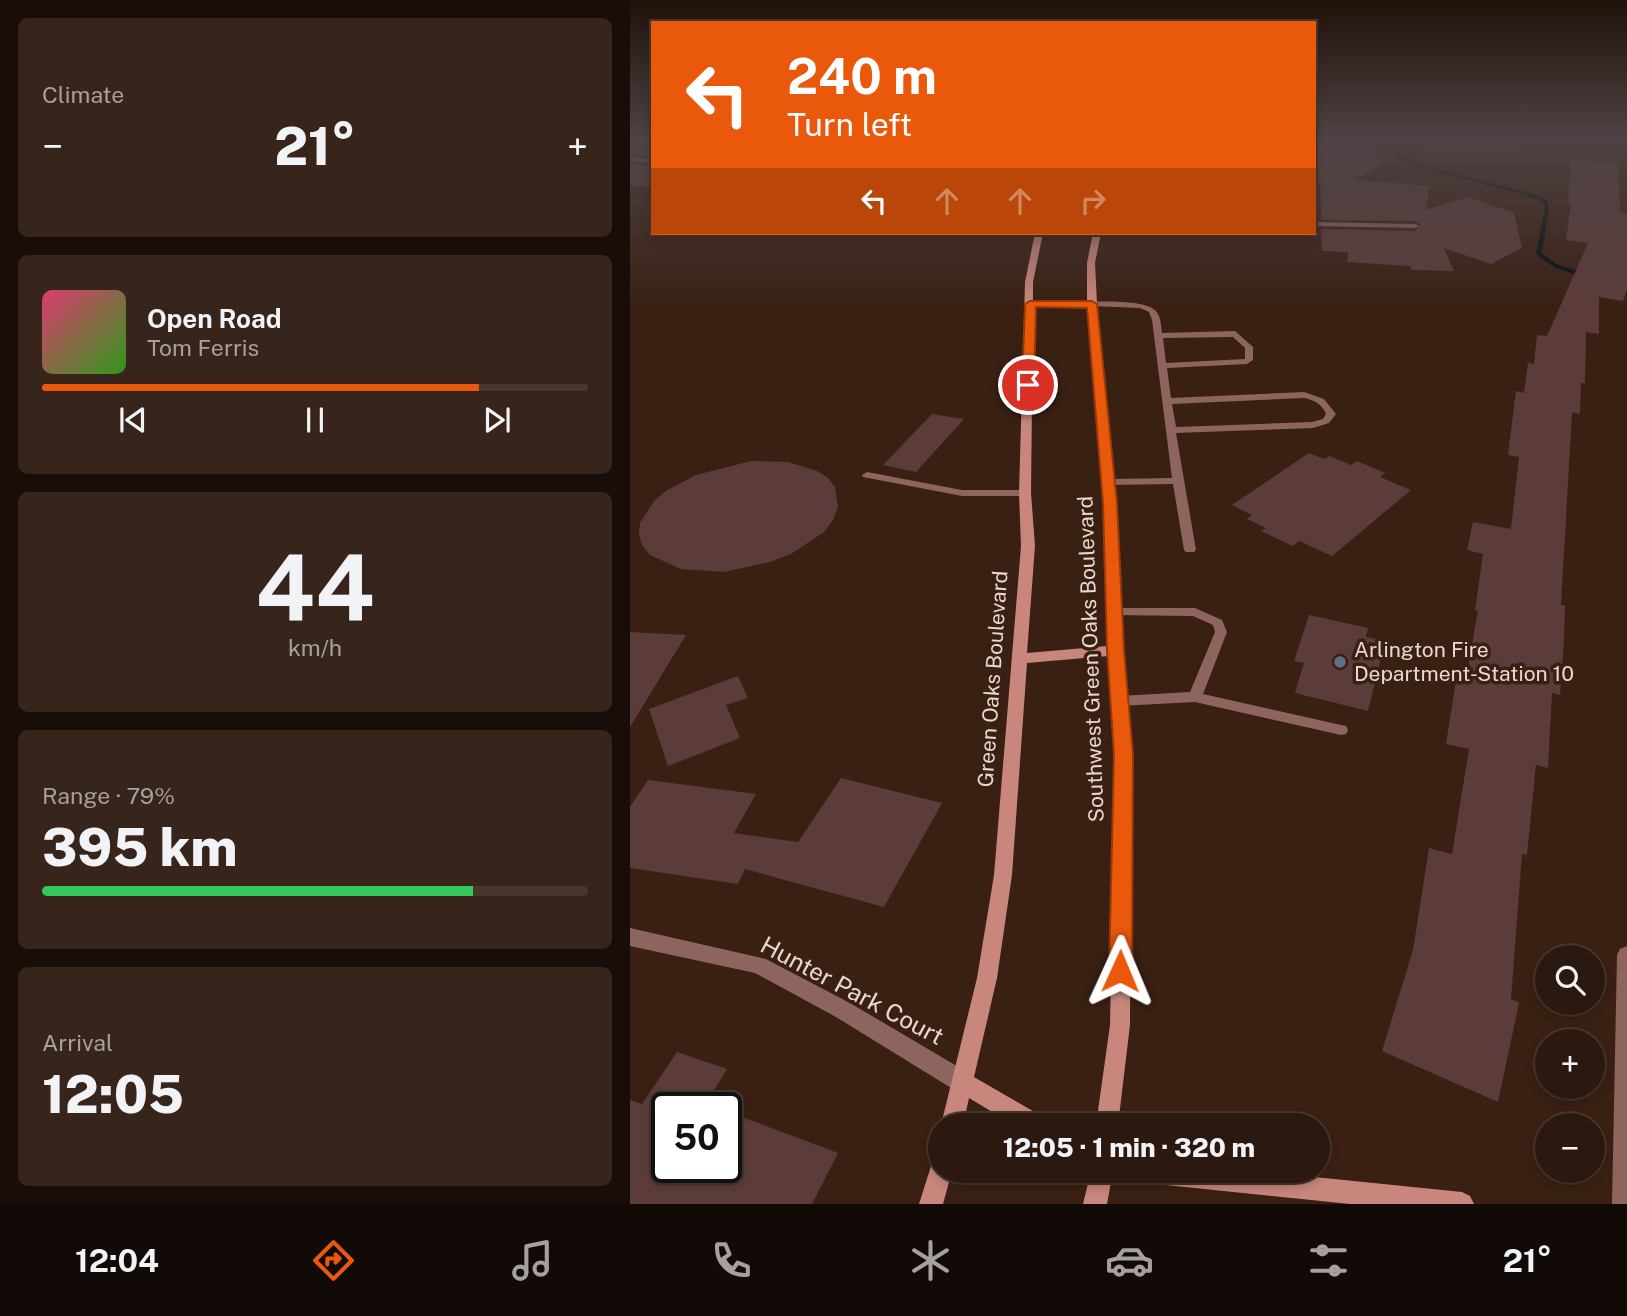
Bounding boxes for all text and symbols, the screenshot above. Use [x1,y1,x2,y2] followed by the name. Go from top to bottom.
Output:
[787,47,937,105] text: 240 m
[672,49,763,140] icon: left
[42,81,124,108] text: Climate
[787,106,912,143] text: Turn left
[274,116,356,177] text: 21°
[42,124,63,169] text: −
[567,124,588,169] text: +
[855,182,893,220] icon: left
[928,182,966,220] icon: ahead
[1001,182,1039,220] icon: ahead
[1074,182,1112,220] icon: right
[147,303,282,334] text: Open Road
[147,334,259,361] text: Tom Ferris
[998,355,1058,415] pin
[1009,366,1047,404] icon: arrive
[114,401,152,439] icon: previous
[296,401,334,439] icon: pause
[478,401,516,439] icon: next
[1072,495,1109,823] street label: Southwest Green Oaks Boulevard
[255,535,375,641] text: 44
[972,570,1013,788] street label: Green Oaks Boulevard
[288,634,342,661] text: km/h
[1354,637,1574,686] place label: Arlington Fire Department-Station 10
[1332,654,1348,670] marker: Arlington Fire Department-Station 10
[42,782,175,809] text: Range · 79%
[42,817,238,878] text: 395 km
[756,930,949,1050] street label: Hunter Park Court
[1083,934,1157,1008] position arrow
[1535,945,1605,1183] map controls
[1535,945,1605,1015] button: search
[42,1029,113,1056] text: Arrival
[1535,1029,1605,1099] button: +
[42,1064,184,1125] text: 12:05
[651,1092,742,1183] speed limit sign: 50
[1535,1113,1605,1183] button: −
[1003,1132,1255,1163] text: 12:05 · 1 min · 320 m
[309,1236,358,1285] icon: directions
[508,1236,557,1285] icon: music
[707,1236,756,1285] icon: phone
[906,1236,955,1285] icon: climate
[1105,1236,1154,1285] icon: car
[1304,1236,1353,1285] icon: filters
[75,1242,159,1279] text: 12:04
[1503,1242,1552,1279] text: 21°

